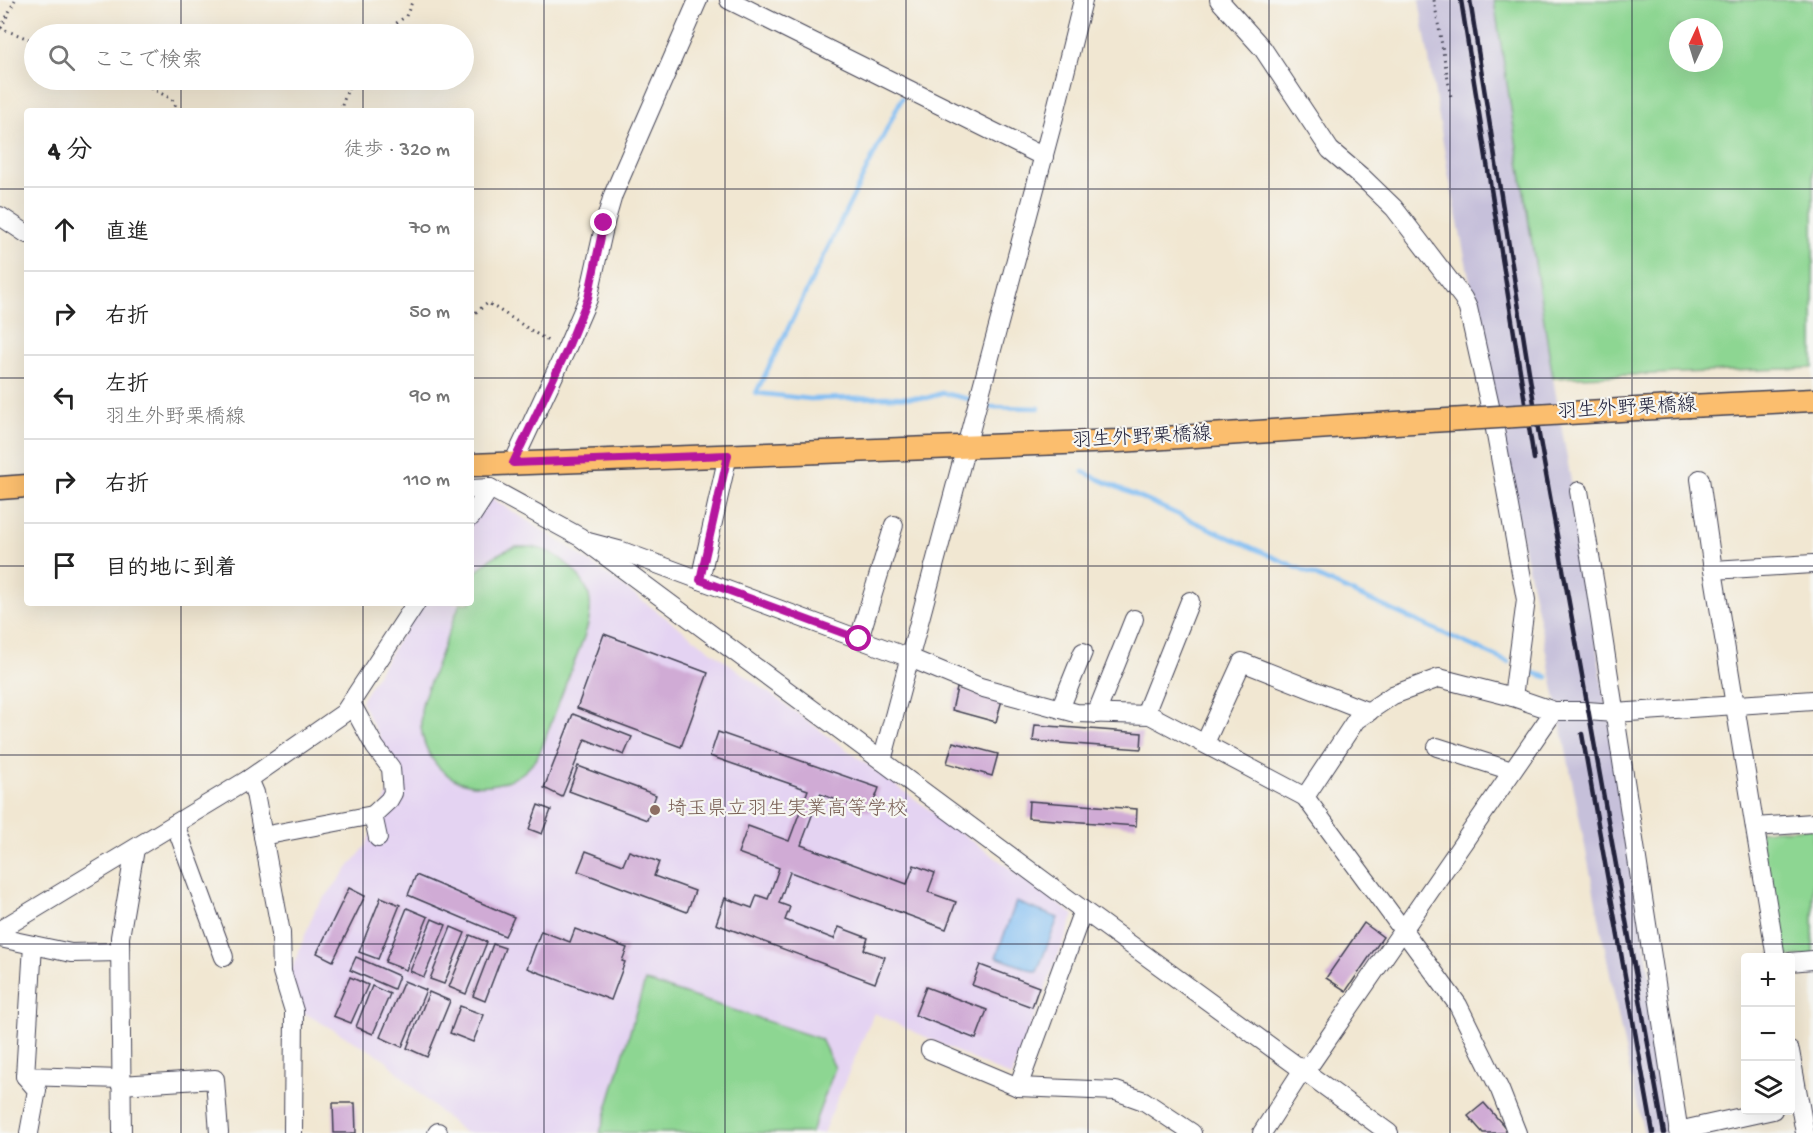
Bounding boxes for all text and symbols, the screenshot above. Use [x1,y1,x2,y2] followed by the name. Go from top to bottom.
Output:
[1669,18,1723,72] north arrow
[24,24,474,90] search box
[45,41,78,74] icon: search
[93,49,203,75] text: ここで検索
[48,137,92,168] text: 4 分
[344,140,450,163] text: 徒歩 · 320 m
[590,209,616,235] route end
[48,213,81,246] icon: ahead
[409,218,450,241] text: 70 m
[105,221,149,247] text: 直進
[48,297,81,330] icon: right
[409,302,450,325] text: 50 m
[105,305,149,331] text: 右折
[105,373,149,399] text: 左折
[48,381,81,414] icon: left
[410,386,450,409] text: 90 m
[1556,393,1698,425] street label: 羽生外野栗橋線
[105,407,245,430] text: 羽生外野栗橋線
[1071,422,1213,454] street label: 羽生外野栗橋線
[48,465,81,498] icon: right
[404,470,450,493] text: 110 m
[105,473,149,499] text: 右折
[48,549,81,582] icon: arrive
[105,557,237,583] text: 目的地に到着
[845,625,871,651] route start
[667,797,907,822] place label: 埼玉県立羽生実業高等学校
[648,803,662,817] marker: 埼玉県立羽生実業高等学校
[1741,953,1795,1115] map controls
[1741,953,1795,1007] button: +
[1741,1007,1795,1061] button: −
[1741,1061,1795,1115] button: layers

